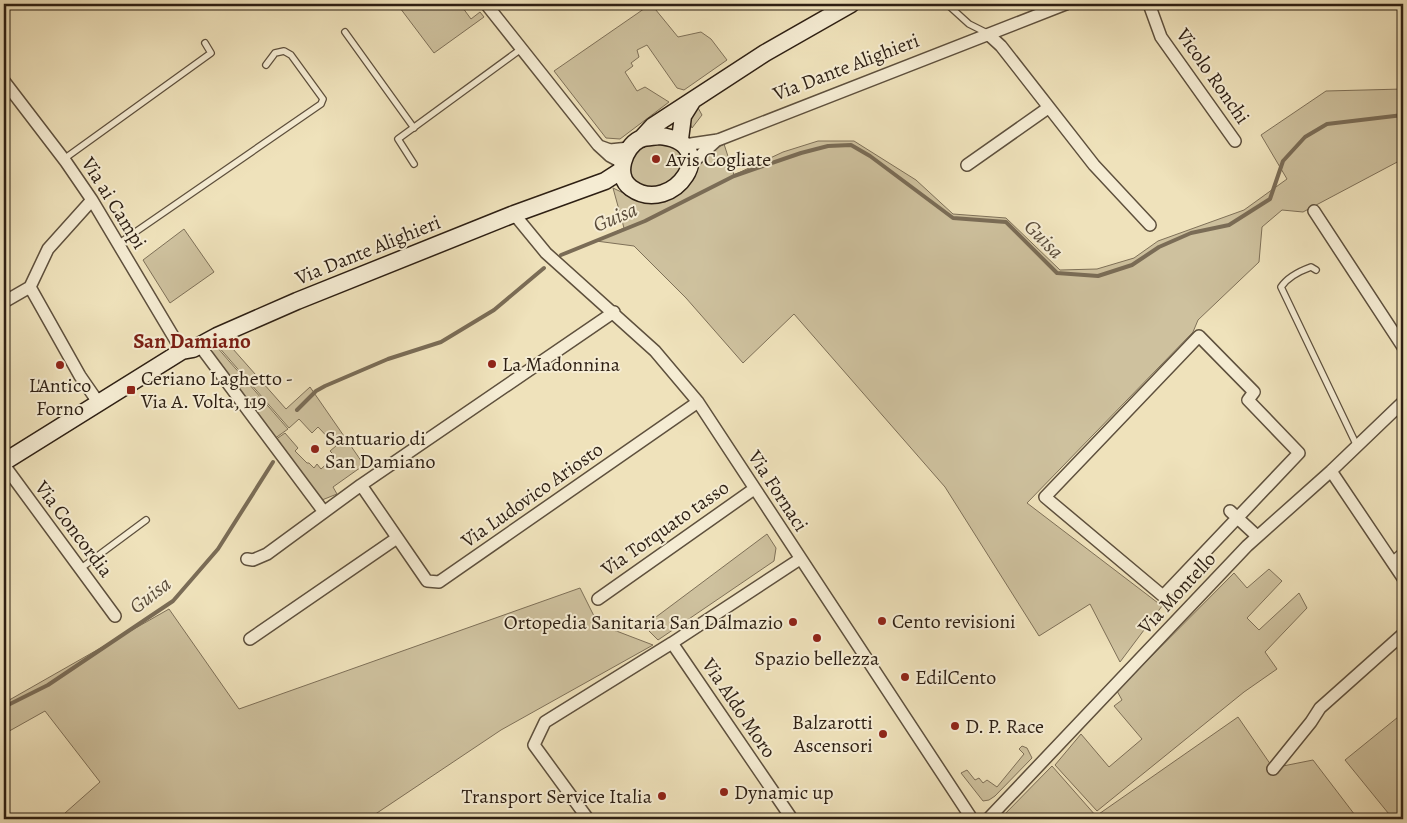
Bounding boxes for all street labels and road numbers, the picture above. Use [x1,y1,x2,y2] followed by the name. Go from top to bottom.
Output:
[1169,22,1256,129] street label: Vicolo Ronchi
[768,27,923,108] street label: Via Dante Alighieri
[74,151,153,254] street label: Via ai Campi
[290,209,445,292] street label: Via Dante Alighieri
[455,436,608,555] street label: Via Ludovico Ariosto
[741,444,814,537] street label: Via Fornaci
[28,474,120,583] street label: Via Concordia
[595,474,734,583] street label: Via Torquato tasso
[1131,546,1222,641] street label: Via Montello
[695,652,782,763] street label: Via Aldo Moro

